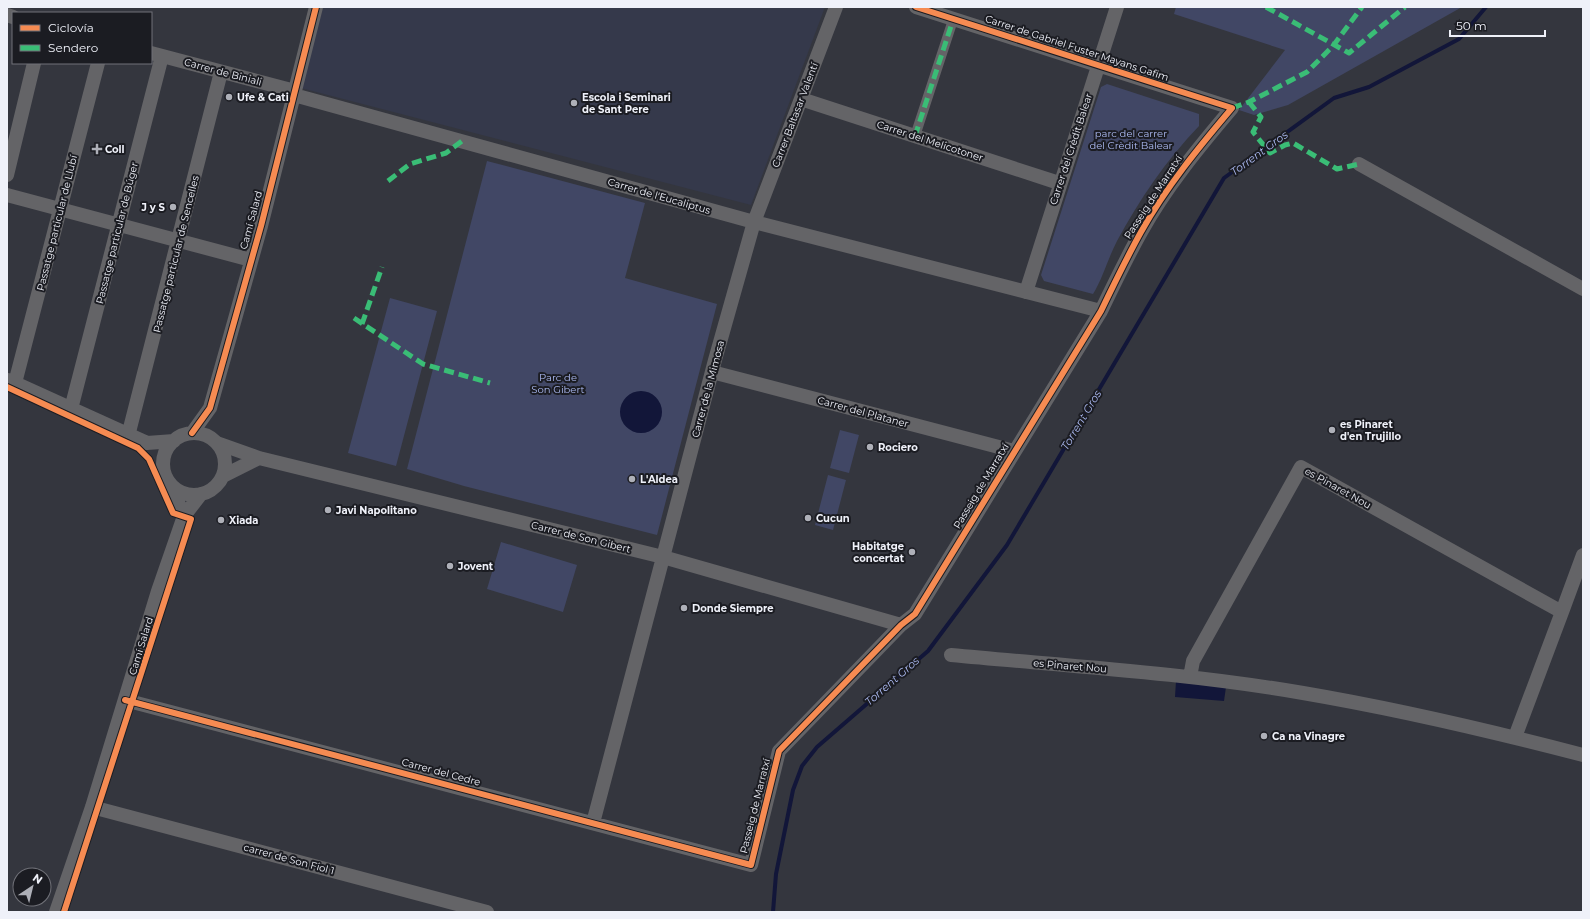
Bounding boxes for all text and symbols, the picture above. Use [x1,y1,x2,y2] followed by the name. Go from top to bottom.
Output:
[12,12,152,64] legend
[983,12,1171,84] street label: Carrer de Gabriel Fuster Mayans Gafim
[1450,12,1545,38] scale bar
[1456,18,1487,33] text: 50 m
[48,20,94,35] text: Ciclovía
[48,40,98,55] text: Sendero
[183,55,263,89] street label: Carrer de Biniali
[769,60,821,169] street label: Carrer Baltasar Valentí
[237,91,289,104] place label: Ufe & Cati
[582,91,671,116] place label: Escola i Seminari de Sant Pere
[224,92,234,102] marker: Ufe & Cati
[1047,92,1095,206] street label: Carrer del Crèdit Balear
[569,98,579,108] marker: Escola i Seminari de Sant Pere
[875,118,985,164] street label: Carrer del Melicotoner
[1089,127,1173,152] park label: parc del carrer del Crèdit Balear
[1228,127,1291,179] water label: Torrent Gros
[105,143,125,156] place label: Coll
[92,144,102,154] marker: Coll
[1121,152,1186,241] street label: Passeig de Marratxí
[34,153,80,292] street label: Passatge particular de Llubí
[93,161,141,305] street label: Passatge particular de Búger
[150,174,202,334] street label: Passatge particular de Sencelles
[606,175,712,217] street label: Carrer de l'Eucaliptus
[237,189,265,251] street label: Camí Salard
[141,201,166,214] place label: J y S
[168,202,178,212] marker: J y S
[689,339,727,439] street label: Carrer de la Mimosa
[531,371,585,396] park label: Parc de Son Gibert
[1058,387,1105,453] water label: Torrent Gros
[816,394,910,430] street label: Carrer del Plataner
[1340,418,1401,443] place label: es Pinaret d'en Trujillo
[1327,425,1337,435] marker: es Pinaret d'en Trujillo
[950,440,1012,531] street label: Passeig de Marratxí
[878,441,918,454] place label: Rociero
[865,442,875,452] marker: Rociero
[1303,464,1373,512] street label: es Pinaret Nou
[640,473,678,486] place label: L'Aldea
[627,474,637,484] marker: L'Aldea
[335,504,417,517] place label: Javi Napolitano
[323,505,333,515] marker: Javi Napolitano
[816,512,850,525] place label: Cucun
[803,513,813,523] marker: Cucun
[229,514,258,527] place label: Xiada
[216,515,226,525] marker: Xiada
[530,518,632,556] street label: Carrer de Son Gibert
[852,540,905,565] place label: Habitatge concertat
[907,547,917,557] marker: Habitatge concertat
[457,560,494,573] place label: Jovent
[445,561,455,571] marker: Jovent
[692,602,773,615] place label: Donde Siempre
[679,603,689,613] marker: Donde Siempre
[126,615,156,677] street label: Camí Salard
[862,653,923,708] water label: Torrent Gros
[1033,656,1107,676] street label: es Pinaret Nou
[1272,730,1345,743] place label: Ca na Vinagre
[1259,731,1269,741] marker: Ca na Vinagre
[400,755,482,789] street label: Carrer del Cedre
[737,756,773,855] street label: Passeig de Marratxí
[242,841,336,877] street label: carrer de Son Fiol 1
[12,867,52,907] north arrow
[30,871,45,887] text: N

